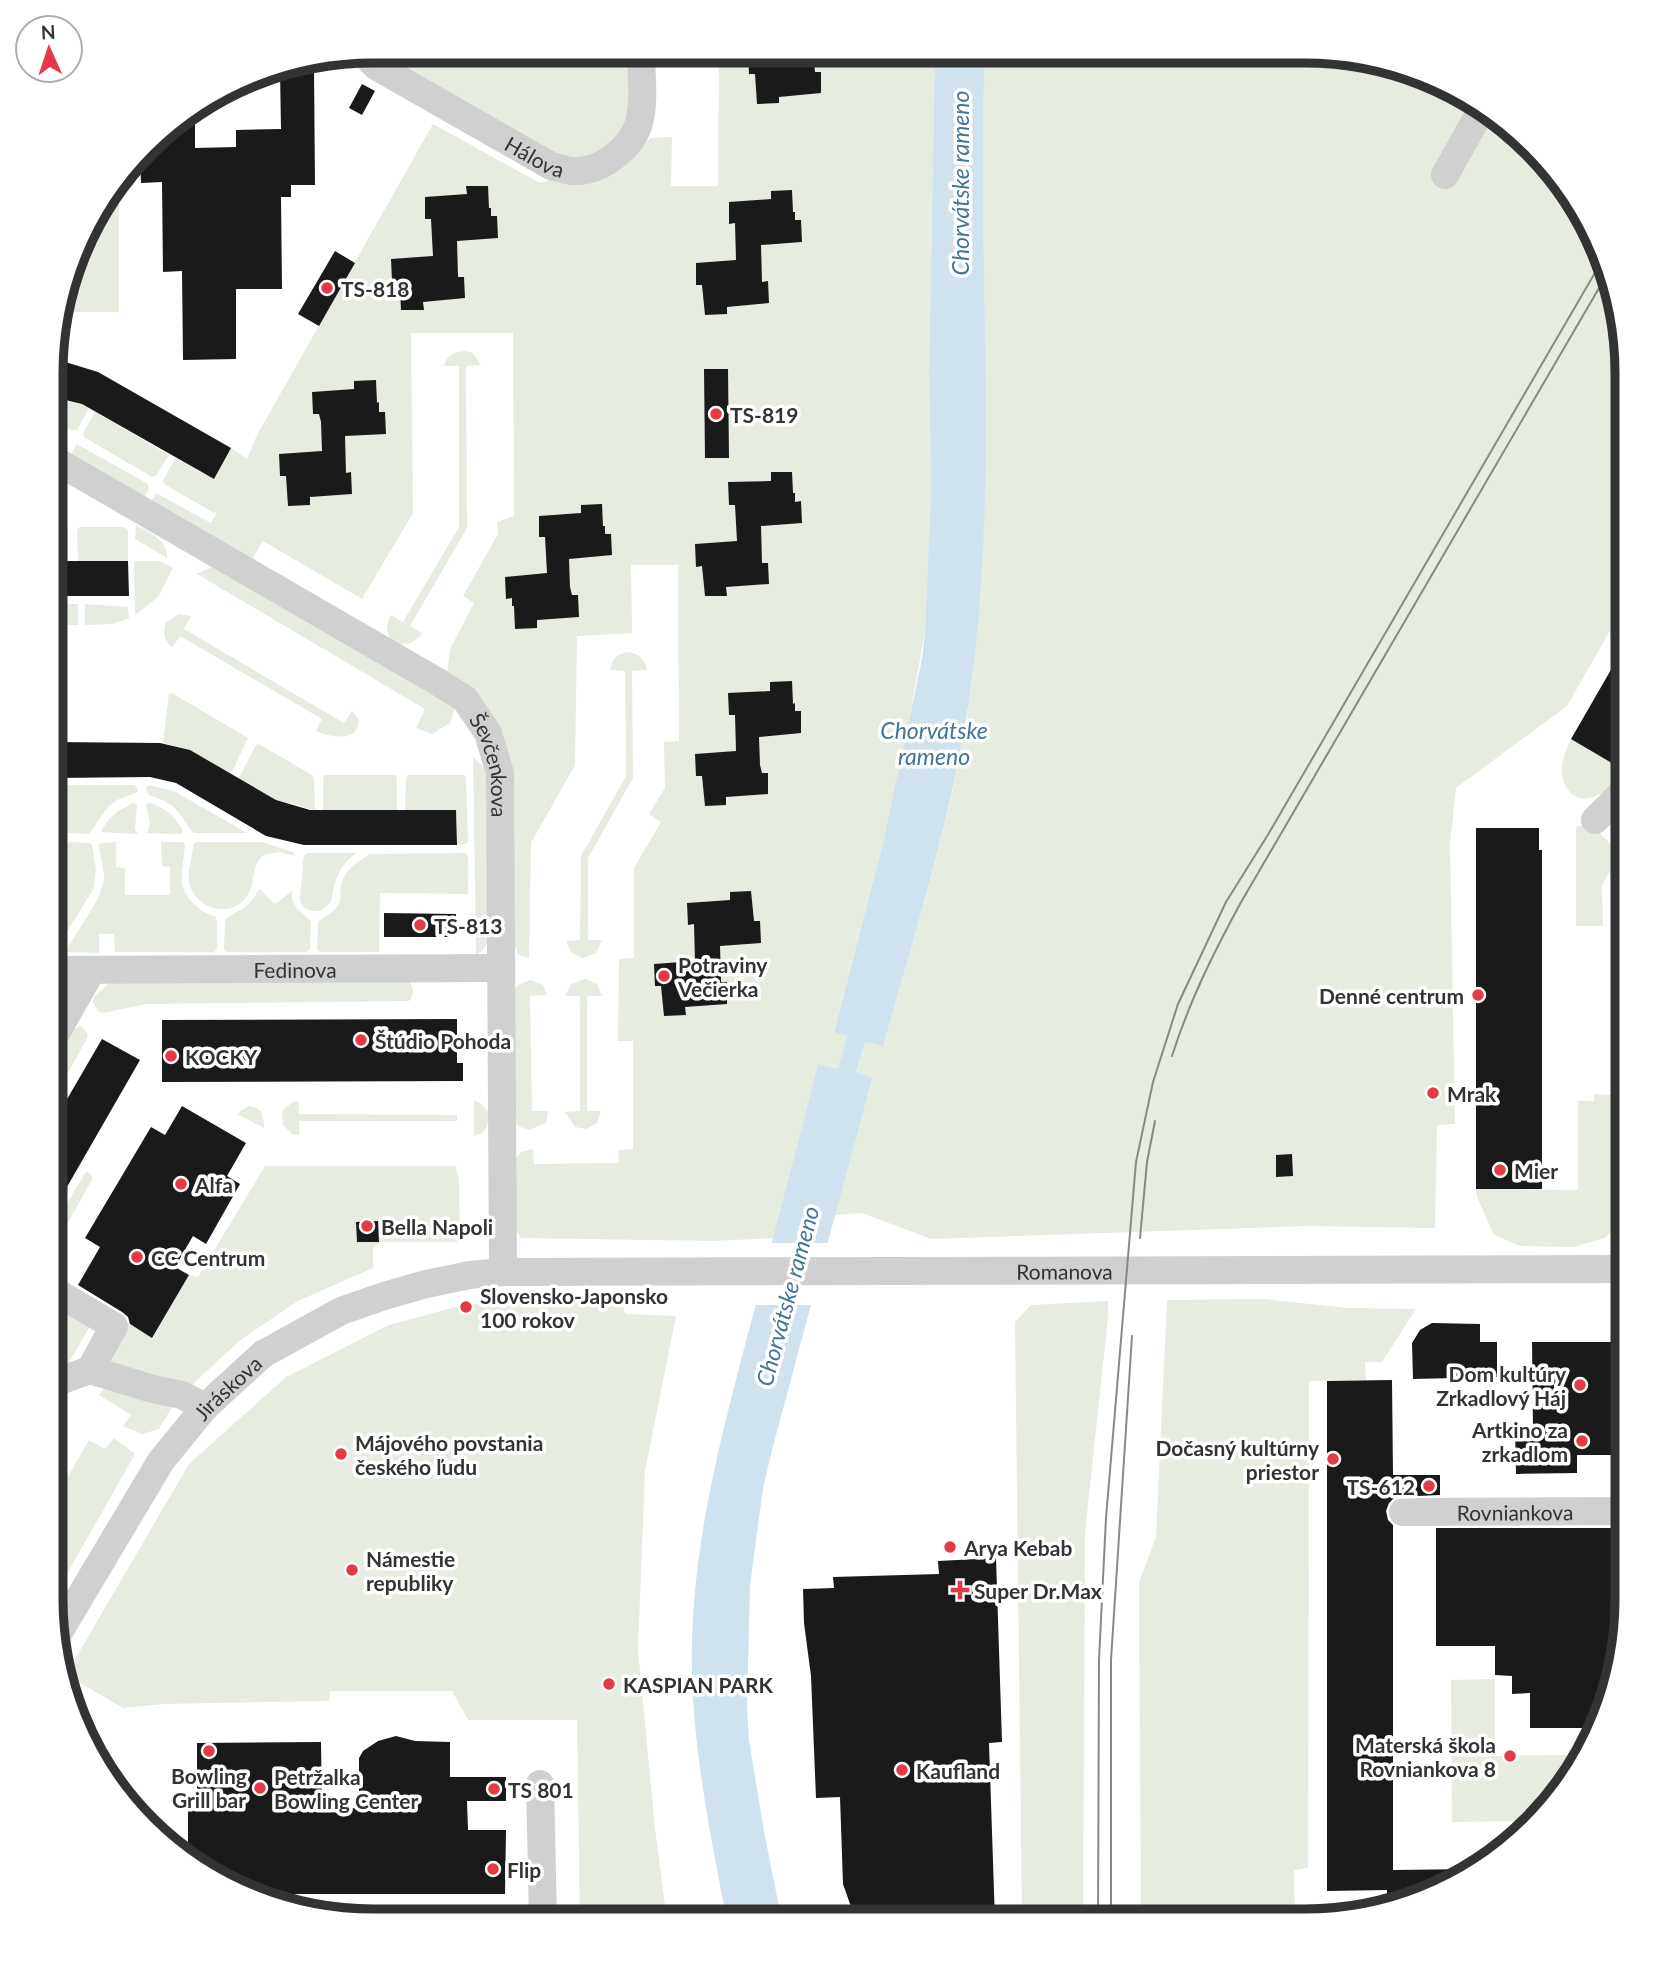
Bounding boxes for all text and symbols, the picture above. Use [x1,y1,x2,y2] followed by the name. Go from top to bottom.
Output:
[14,14,84,84] north arrow
[40,20,56,43] text: N
[946,91,974,275] water label: Chorvátske rameno
[501,130,567,182] street label: Hálova
[341,276,409,301] place label: TS-818
[319,280,335,296] marker: TS-818
[730,402,798,427] place label: TS-819
[708,406,724,422] marker: TS-819
[465,708,513,818] street label: Ševčenkova
[880,716,988,770] water label: Chorvátske rameno
[434,913,502,938] place label: TS-813
[412,917,428,933] marker: TS-813
[677,952,768,1001] place label: Potraviny Večierka
[253,956,337,982] street label: Fedinova
[656,968,672,984] marker: Potraviny Večierka
[1319,983,1464,1008] place label: Denné centrum
[1470,987,1486,1003] marker: Denné centrum
[375,1028,511,1053] place label: Štúdio Pohoda
[353,1032,369,1048] marker: Štúdio Pohoda
[185,1044,258,1069] place label: KOCKY
[163,1048,179,1064] marker: KOCKY
[1447,1081,1497,1106] place label: Mrak
[1425,1085,1441,1101] marker: Mrak
[1514,1158,1558,1183] place label: Mier
[1492,1162,1508,1178] marker: Mier
[194,1172,233,1197] place label: Alfa
[173,1176,189,1192] marker: Alfa
[750,1203,824,1389] water label: Chorvátske rameno
[381,1214,493,1239] place label: Bella Napoli
[359,1218,375,1234] marker: Bella Napoli
[151,1245,265,1270] place label: CC Centrum
[129,1249,145,1265] marker: CC Centrum
[1016,1258,1113,1283] street label: Romanova
[480,1283,668,1332] place label: Slovensko-Japonsko 100 rokov
[458,1299,474,1315] marker: Slovensko-Japonsko 100 rokov
[188,1350,266,1424] street label: Jiráskova
[1436,1361,1567,1410] place label: Dom kultúry Zrkadlový Háj
[1572,1377,1588,1393] marker: Dom kultúry Zrkadlový Háj
[1471,1417,1568,1466] place label: Artkino za zrkadlom
[355,1430,543,1479] place label: Májového povstania českého ľudu
[1574,1433,1590,1449] marker: Artkino za zrkadlom
[1155,1435,1320,1484] place label: Dočasný kultúrny priestor
[333,1446,349,1462] marker: Májového povstania českého ľudu
[1325,1451,1341,1467] marker: Dočasný kultúrny priestor
[1347,1474,1415,1499] place label: TS-612
[1421,1478,1437,1494] marker: TS-612
[1457,1499,1573,1524] street label: Rovniankova
[963,1535,1072,1560] place label: Arya Kebab
[942,1539,958,1555] marker: Arya Kebab
[366,1546,455,1595] place label: Námestie republiky
[344,1562,360,1578] marker: Námestie republiky
[974,1578,1102,1603] place label: Super Dr.Max
[952,1582,968,1598] marker: Super Dr.Max
[623,1672,774,1697] place label: KASPIAN PARK
[601,1676,617,1692] marker: KASPIAN PARK
[1355,1732,1496,1781] place label: Materská škola Rovniankova 8
[201,1743,217,1759] marker: Bowling Grill bar
[1502,1748,1518,1764] marker: Materská škola Rovniankova 8
[916,1758,1000,1783] place label: Kaufland
[894,1762,910,1778] marker: Kaufland
[171,1763,247,1812] place label: Bowling Grill bar
[274,1764,419,1813] place label: Petržalka Bowling Center
[508,1777,574,1802] place label: TS 801
[252,1780,268,1796] marker: Petržalka Bowling Center
[486,1781,502,1797] marker: TS 801
[507,1857,541,1882] place label: Flip
[485,1861,501,1877] marker: Flip

